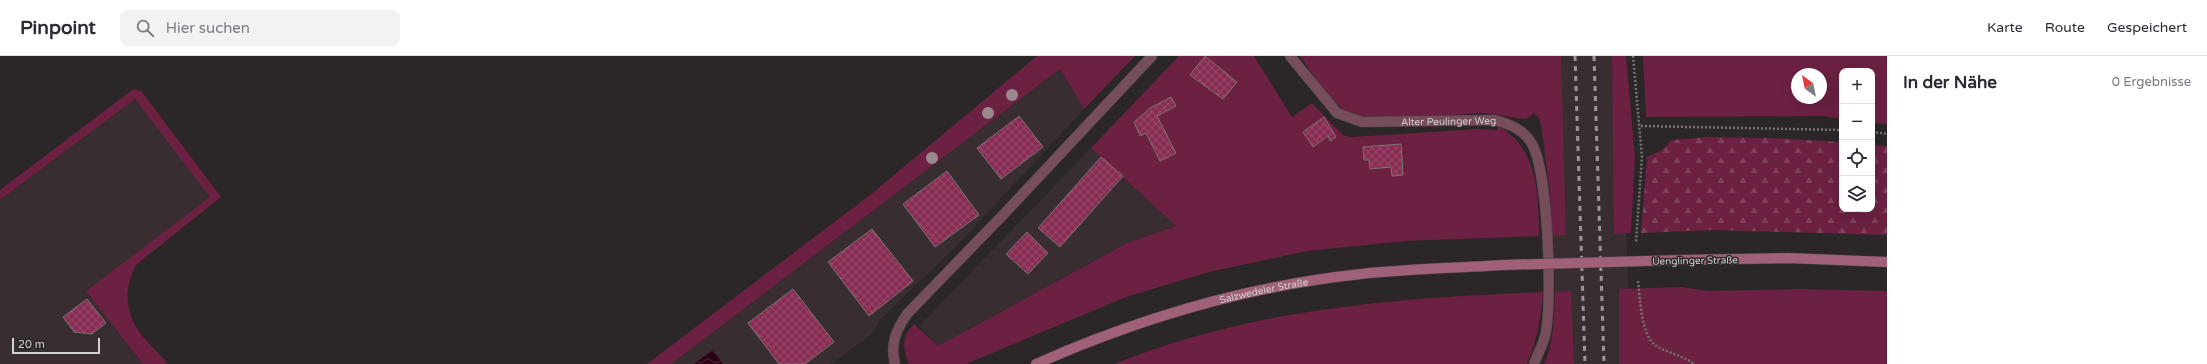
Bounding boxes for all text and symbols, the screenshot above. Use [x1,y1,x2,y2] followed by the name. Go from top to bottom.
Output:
[120,10,400,46] search box
[20,17,96,39] text: Pinpoint
[134,17,156,39] icon: search
[166,19,250,37] text: Hier suchen
[1987,19,2023,36] text: Karte
[2045,19,2085,36] text: Route
[2107,19,2187,36] text: Gespeichert
[1791,68,1827,104] north arrow
[1839,68,1875,212] map controls
[1839,68,1875,104] button: +
[1903,72,1997,93] text: In der Nähe
[2112,74,2191,90] text: 0 Ergebnisse
[1839,104,1875,140] button: −
[1401,115,1496,128] street label: Alter Peulinger Weg
[1839,140,1875,176] button: locate
[1839,176,1875,212] button: layers
[1652,254,1738,268] street label: Uenglinger Straße
[1218,276,1310,306] street label: Salzwedeler Straße
[12,336,100,355] scale bar
[18,338,45,351] text: 20 m

